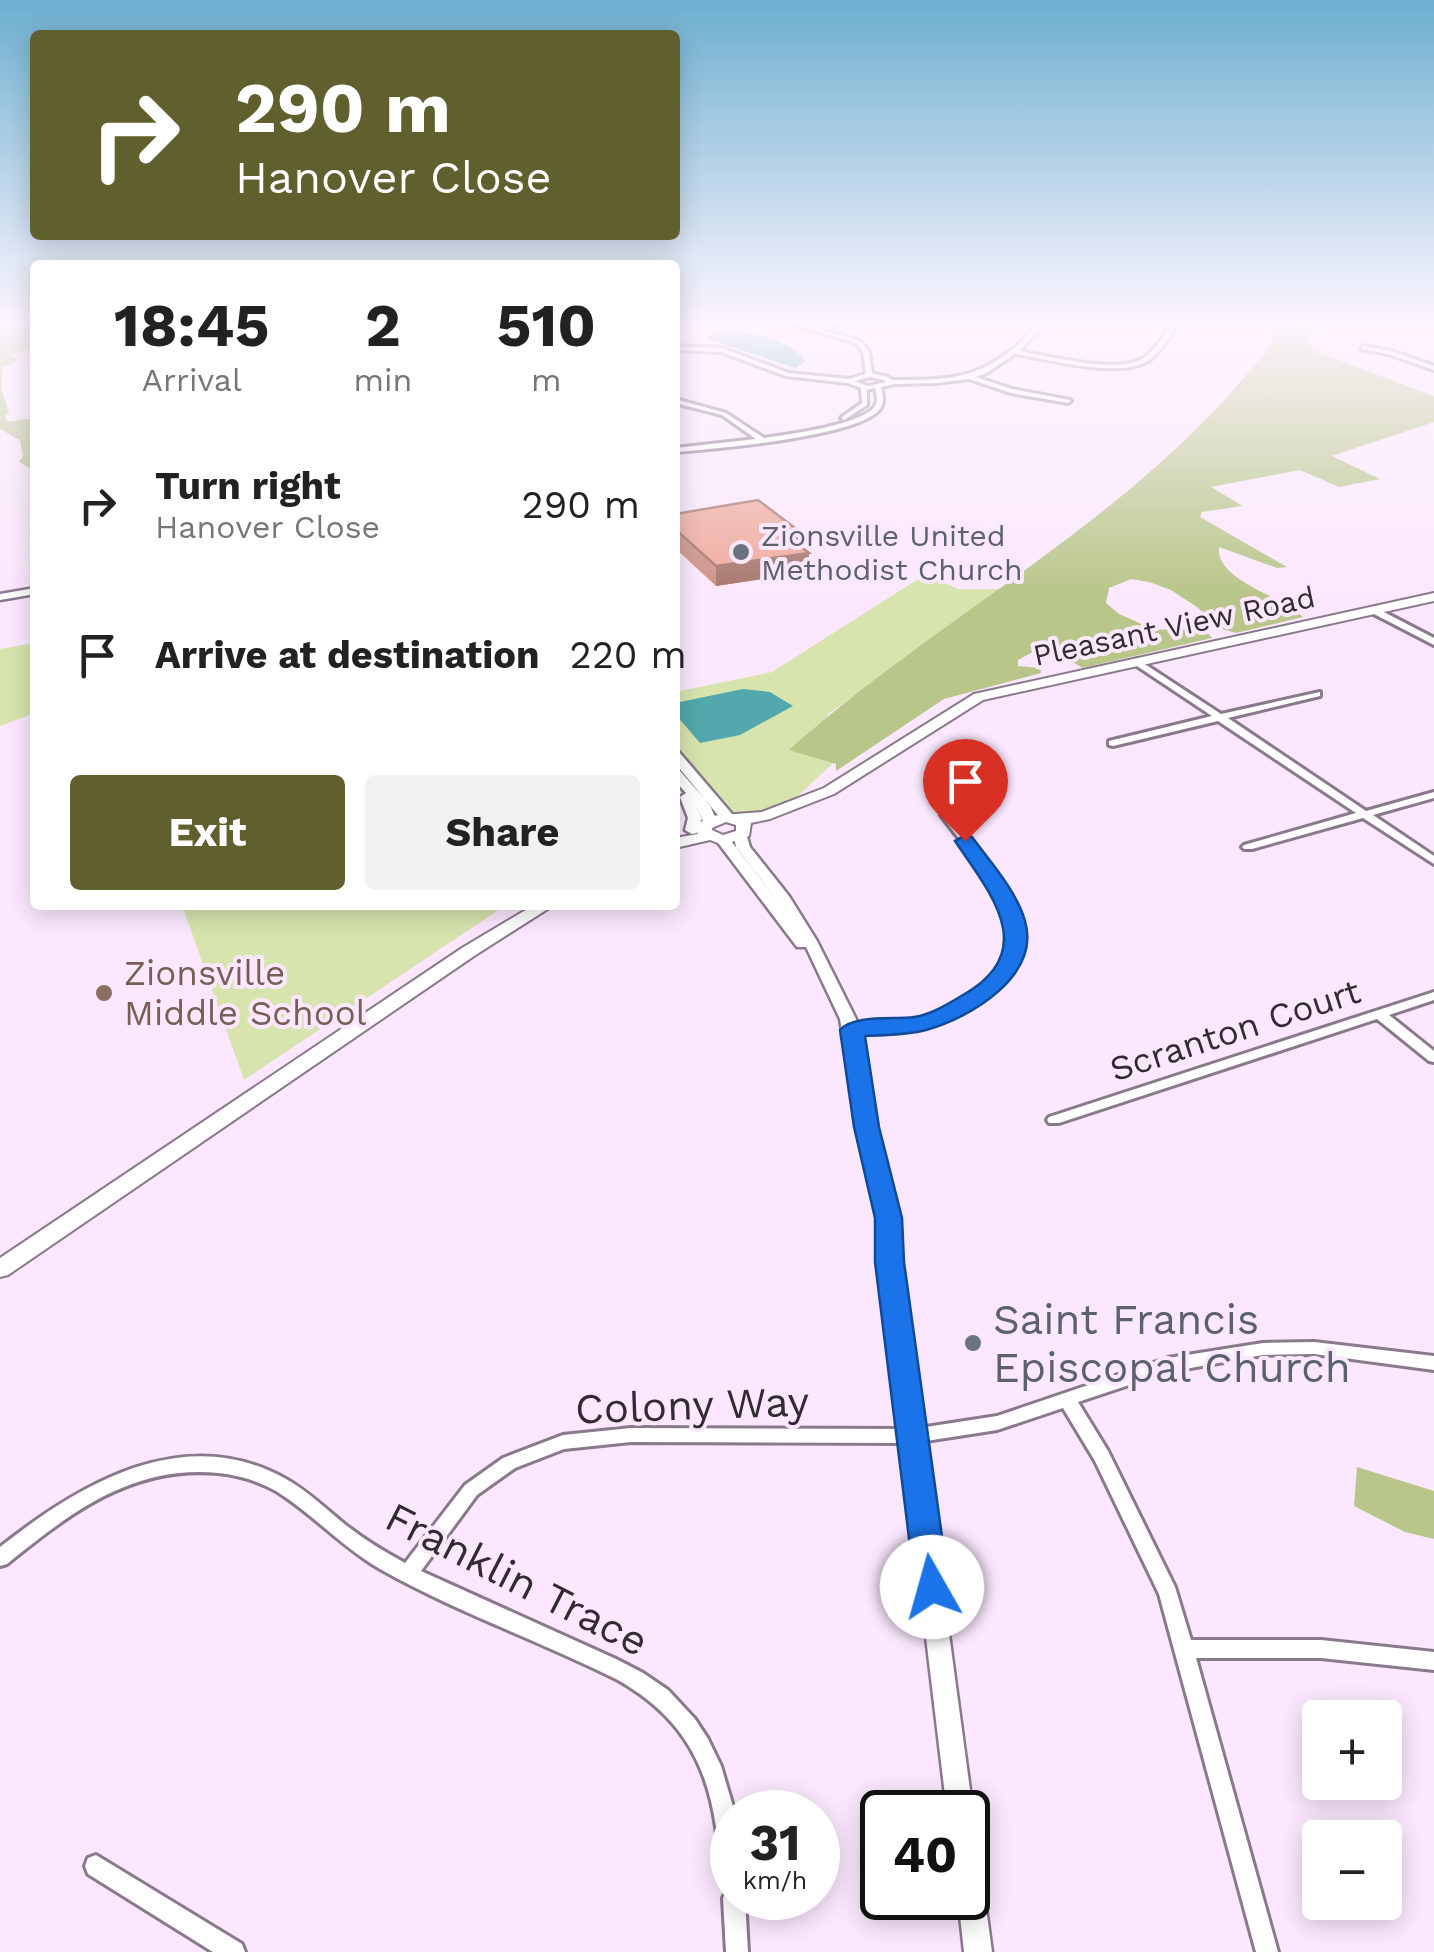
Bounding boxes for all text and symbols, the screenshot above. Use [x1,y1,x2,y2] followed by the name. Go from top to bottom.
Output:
[235,67,451,149] text: 290 m
[70,70,200,200] icon: right
[235,151,551,204] text: Hanover Close
[114,290,269,361] text: 18:45
[365,290,401,361] text: 2
[496,290,596,361] text: 510
[142,361,242,399] text: Arrival
[354,361,412,399] text: min
[531,361,561,399] text: m
[155,464,341,508] text: Turn right
[70,478,125,533] icon: right
[522,483,640,527] text: 290 m
[155,508,380,546] text: Hanover Close
[761,518,1023,587] place label: Zionsville United Methodist Church
[730,541,752,563] marker: Zionsville United Methodist Church
[1030,579,1318,673] street label: Pleasant View Road
[70,628,125,683] icon: arrive
[155,633,540,677] text: Arrive at destination
[570,633,687,677] text: 220 m
[923,739,1008,842] pin
[938,754,993,809] icon: arrive
[70,775,345,890] button: Exit
[365,775,640,890] button: Share
[124,952,367,1034] place label: Zionsville Middle School
[1104,970,1366,1090] street label: Scranton Court
[93,982,115,1004] marker: Zionsville Middle School
[993,1295,1351,1392] place label: Saint Francis Episcopal Church
[962,1332,984,1354] marker: Saint Francis Episcopal Church
[574,1376,810,1434] street label: Colony Way
[378,1492,656,1666] street label: Franklin Trace
[880,1535,984,1639] position arrow
[1302,1700,1402,1920] map controls
[1302,1700,1402,1800] button: +
[860,1790,990,1920] speed limit sign: 40
[749,1813,801,1872] text: 31
[1302,1820,1402,1920] button: −
[743,1866,807,1895] text: km/h

